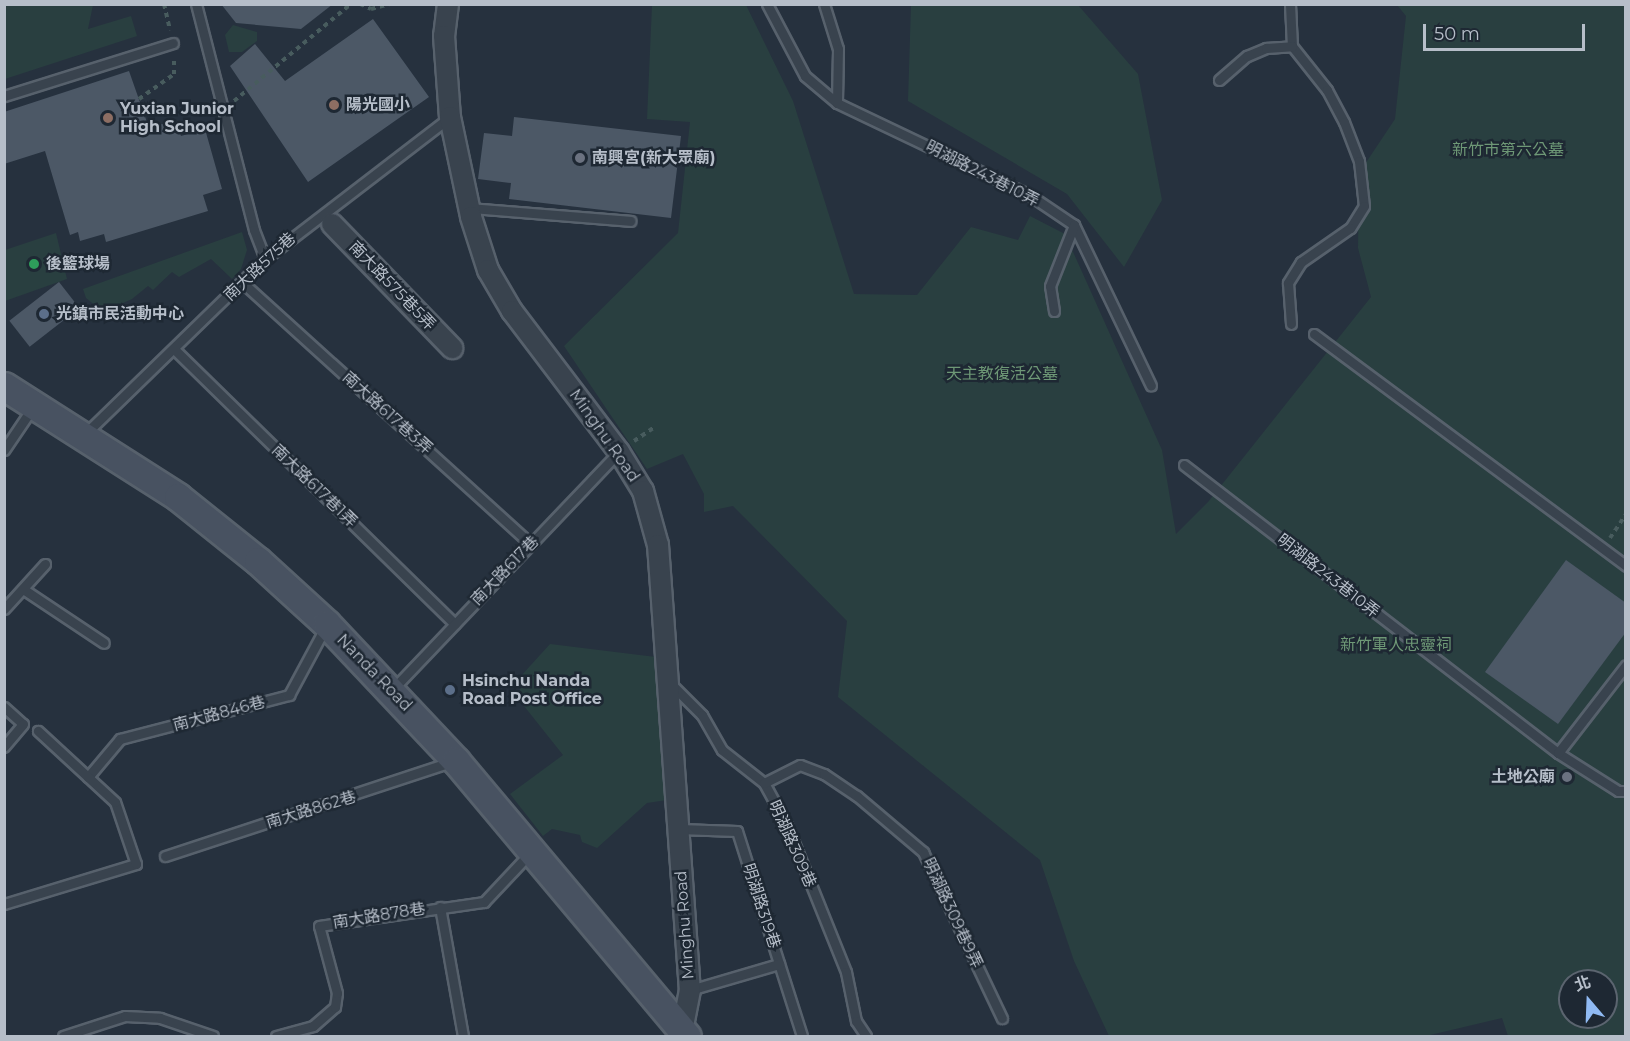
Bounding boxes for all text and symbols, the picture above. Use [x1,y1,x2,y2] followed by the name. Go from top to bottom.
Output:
[1426,12,1588,50] scale bar
[1434,23,1480,45] text: 50 m
[346,95,410,115] place label: 陽光國小
[327,98,341,112] marker: 陽光國小
[120,99,234,137] place label: Yuxian Junior High School
[101,111,115,125] marker: Yuxian Junior High School
[922,137,1042,211] street label: 明湖路243巷10弄
[1452,140,1564,160] park label: 新竹市第六公墓
[592,148,715,168] place label: 南興宮(新大眾廟)
[573,151,587,165] marker: 南興宮(新大眾廟)
[220,229,300,305] street label: 南大路575巷
[345,238,439,334] street label: 南大路575巷5弄
[46,254,110,274] place label: 後籃球場
[27,257,41,271] marker: 後籃球場
[56,304,184,324] place label: 光鎮市民活動中心
[37,307,51,321] marker: 光鎮市民活動中心
[946,364,1058,384] park label: 天主教復活公墓
[338,368,436,458] street label: 南大路617巷3弄
[565,386,643,486] street label: Minghu Road
[268,441,360,531] street label: 南大路617巷1弄
[1273,530,1383,622] street label: 明湖路243巷10弄
[467,532,543,610] street label: 南大路617巷
[333,631,415,715] street label: Nanda Road
[1340,635,1452,655] park label: 新竹軍人忠靈祠
[462,671,602,709] place label: Hsinchu Nanda Road Post Office
[443,683,457,697] marker: Hsinchu Nanda Road Post Office
[171,692,267,736] street label: 南大路846巷
[1491,767,1555,787] place label: 土地公廟
[1560,770,1574,784] marker: 土地公廟
[264,787,358,833] street label: 南大路862巷
[764,797,820,891] street label: 明湖路309巷
[918,855,986,971] street label: 明湖路309巷9弄
[738,861,784,951] street label: 明湖路319巷
[672,870,698,980] street label: Minghu Road
[331,899,427,933] street label: 南大路878巷
[1558,969,1618,1029] north arrow
[1572,972,1593,995] text: 北

